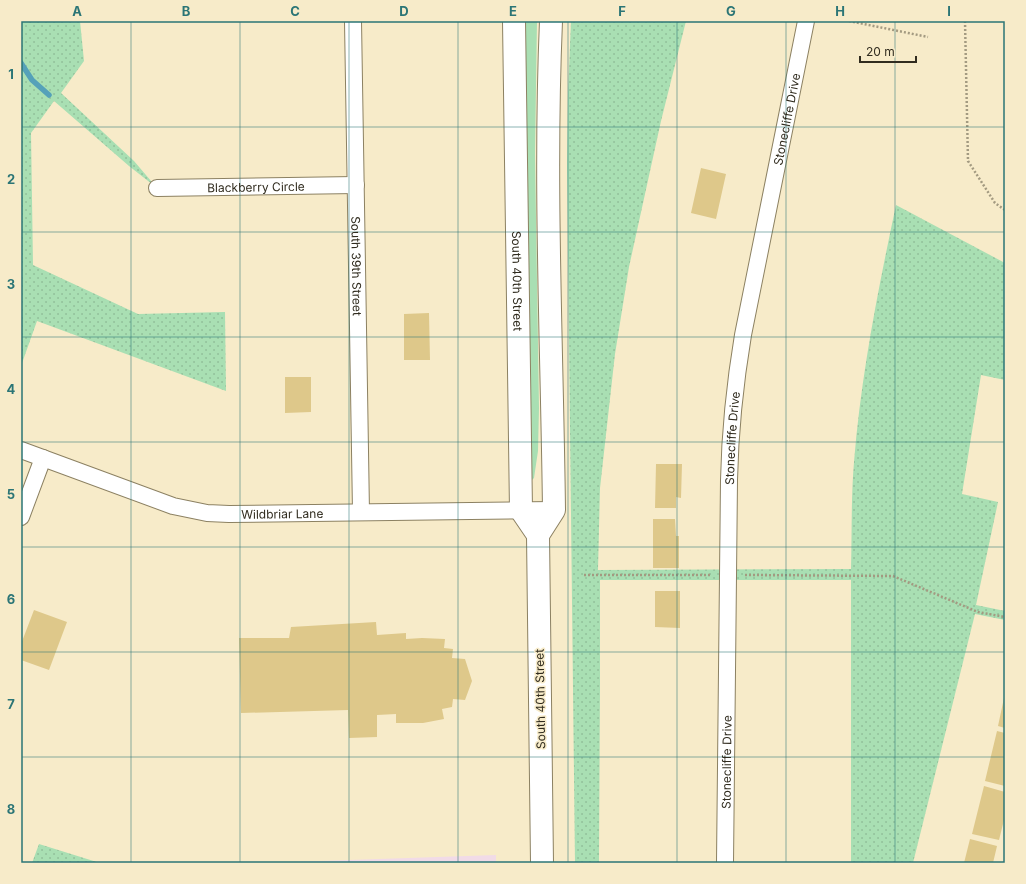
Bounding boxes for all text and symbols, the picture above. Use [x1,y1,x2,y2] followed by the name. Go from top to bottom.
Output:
[72,3,82,19] text: A
[182,3,191,19] text: B
[290,3,300,19] text: C
[399,3,409,19] text: D
[509,3,517,19] text: E
[618,3,626,19] text: F
[726,3,736,19] text: G
[835,3,845,19] text: H
[947,3,951,19] text: I
[860,38,916,64] scale bar
[866,44,895,59] text: 20 m
[8,66,14,82] text: 1
[770,72,803,167] street label: Stonecliffe Drive
[7,171,15,187] text: 2
[207,178,305,195] street label: Blackberry Circle
[349,216,365,316] street label: South 39th Street
[510,231,526,331] street label: South 40th Street
[7,276,15,292] text: 3
[7,381,16,397] text: 4
[721,391,742,485] street label: Stonecliffe Drive
[7,486,15,502] text: 5
[241,505,324,521] street label: Wildbriar Lane
[7,591,15,607] text: 6
[532,649,548,749] street label: South 40th Street
[7,696,15,712] text: 7
[718,715,734,809] street label: Stonecliffe Drive
[7,801,15,817] text: 8

